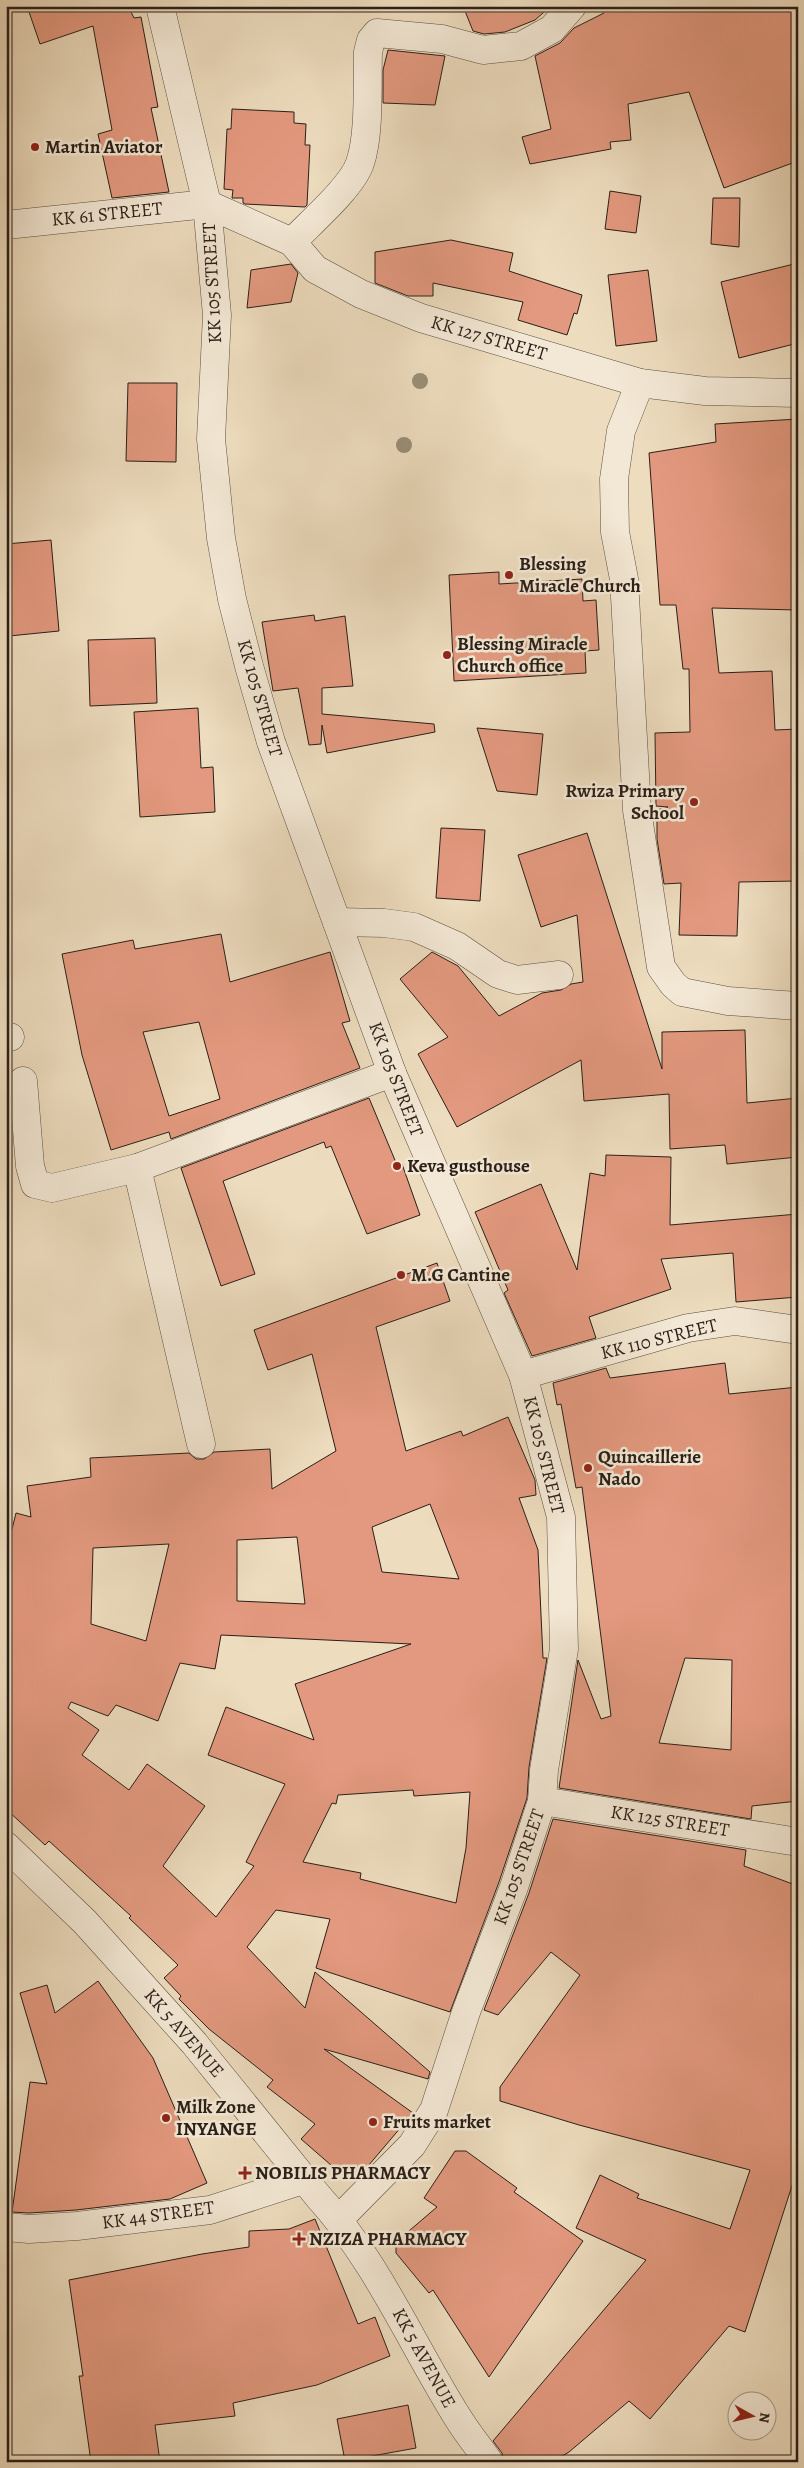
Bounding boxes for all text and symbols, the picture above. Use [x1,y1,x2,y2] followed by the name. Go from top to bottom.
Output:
[45,134,163,160] place label: Martin Aviator
[29,141,41,153] marker: Martin Aviator
[50,195,164,233] street label: KK 61 STREET
[196,221,228,344] street label: KK 105 STREET
[428,309,551,367] street label: KK 127 STREET
[519,551,641,599] place label: Blessing Miracle Church
[503,569,515,581] marker: Blessing Miracle Church
[457,631,588,679] place label: Blessing Miracle Church office
[231,636,289,760] street label: KK 105 STREET
[441,649,453,661] marker: Blessing Miracle Church office
[565,778,685,826] place label: Rwiza Primary School
[688,796,700,808] marker: Rwiza Primary School
[362,1018,430,1141] street label: KK 105 STREET
[407,1153,530,1179] place label: Keva gusthouse
[391,1160,403,1172] marker: Keva gusthouse
[411,1262,510,1288] place label: M.G Cantine
[395,1269,407,1281] marker: M.G Cantine
[598,1312,721,1366] street label: KK 110 STREET
[517,1393,571,1517] street label: KK 105 STREET
[598,1444,701,1492] place label: Quincaillerie Nado
[582,1462,594,1474] marker: Quincaillerie Nado
[609,1799,732,1843] street label: KK 125 STREET
[487,1805,551,1928] street label: KK 105 STREET
[138,1983,230,2083] street label: KK 5 AVENUE
[176,2094,257,2142] place label: Milk Zone INYANGE
[383,2109,492,2135] place label: Fruits market
[160,2112,172,2124] marker: Milk Zone INYANGE
[367,2116,379,2128] marker: Fruits market
[255,2160,431,2186] place label: NOBILIS PHARMACY
[239,2167,251,2179] marker: NOBILIS PHARMACY
[100,2194,217,2236] street label: KK 44 STREET
[309,2226,467,2252] place label: NZIZA PHARMACY
[293,2233,305,2245] marker: NZIZA PHARMACY
[386,2303,462,2413] street label: KK 5 AVENUE
[726,2390,776,2440] north arrow
[754,2411,774,2424] text: N

